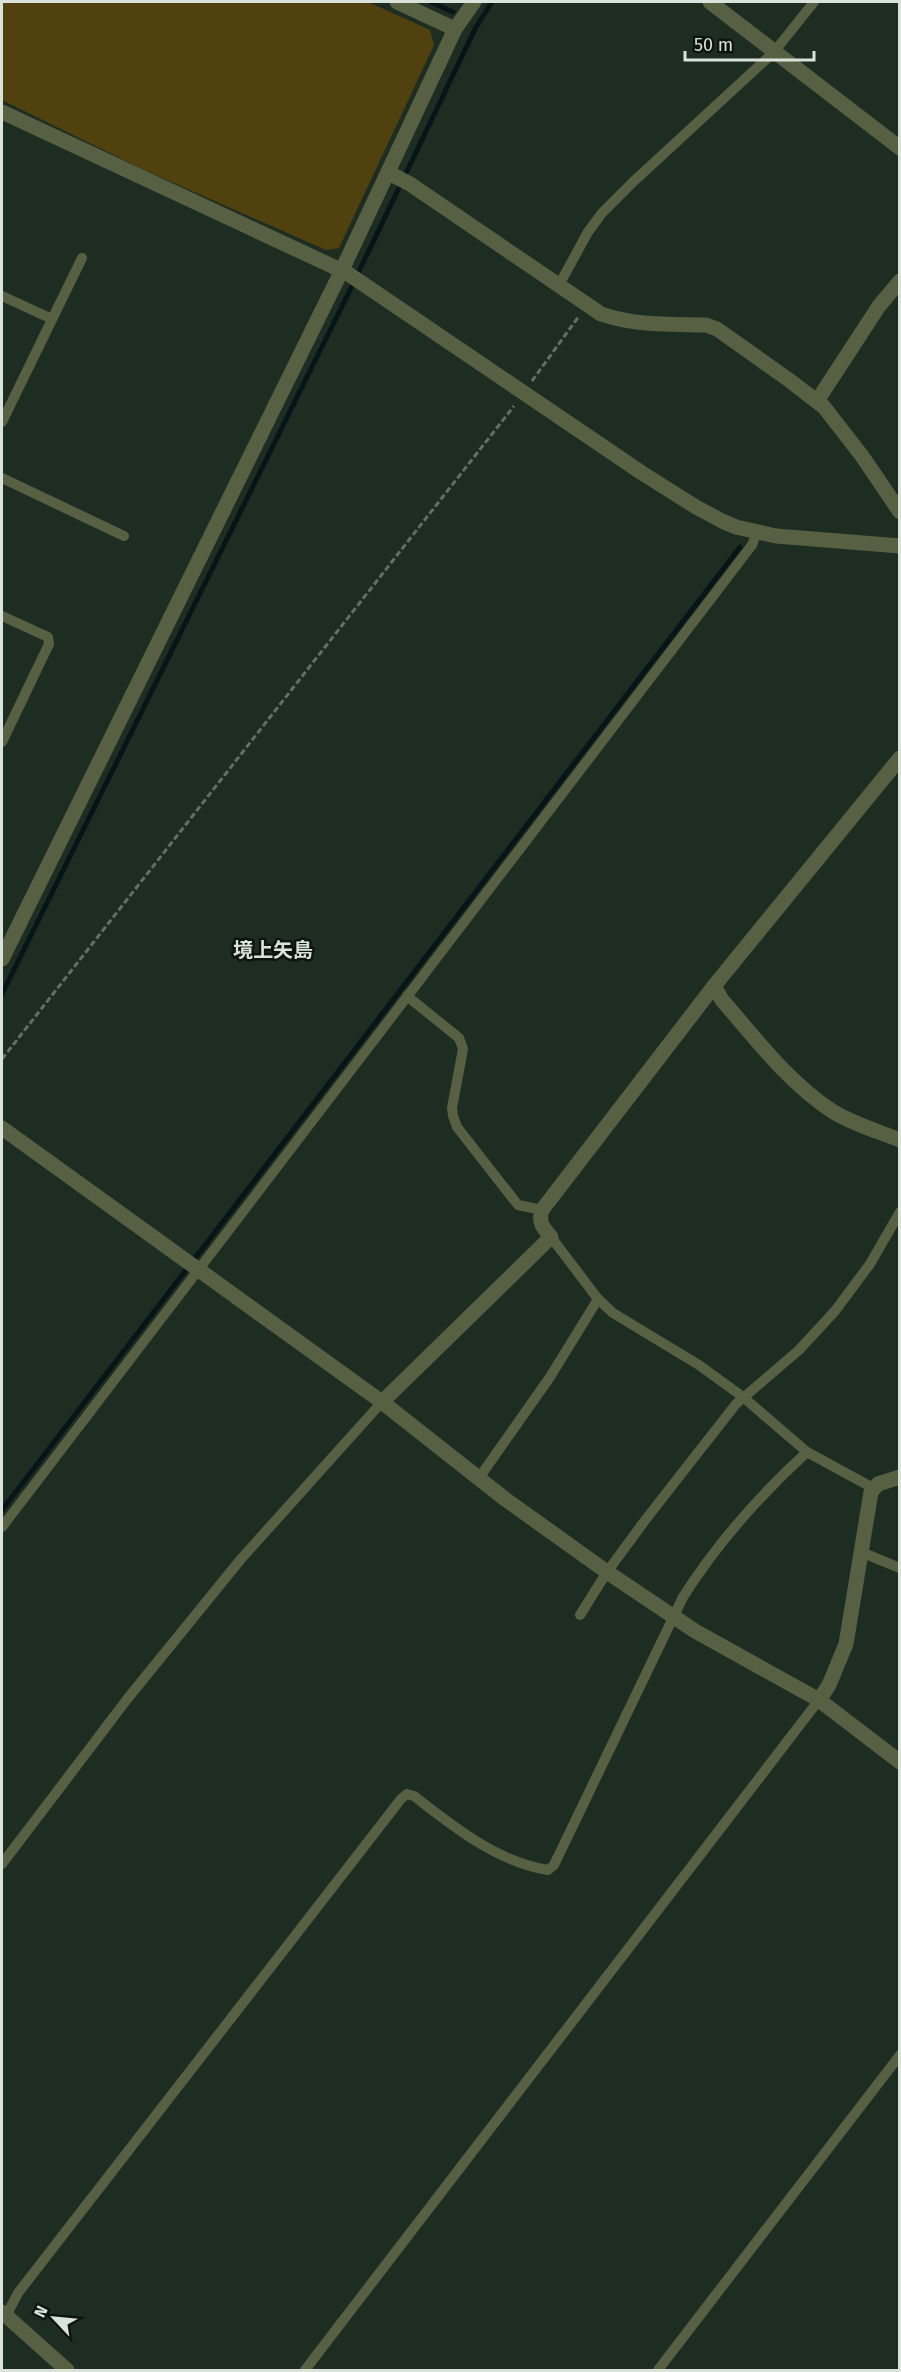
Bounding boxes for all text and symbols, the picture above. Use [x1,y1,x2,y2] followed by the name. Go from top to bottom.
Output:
[685,24,814,62] scale bar
[694,34,733,56] text: 50 m
[233,938,313,962] district label: 境上矢島
[24,2288,84,2348] north arrow
[30,2303,52,2321] text: N

